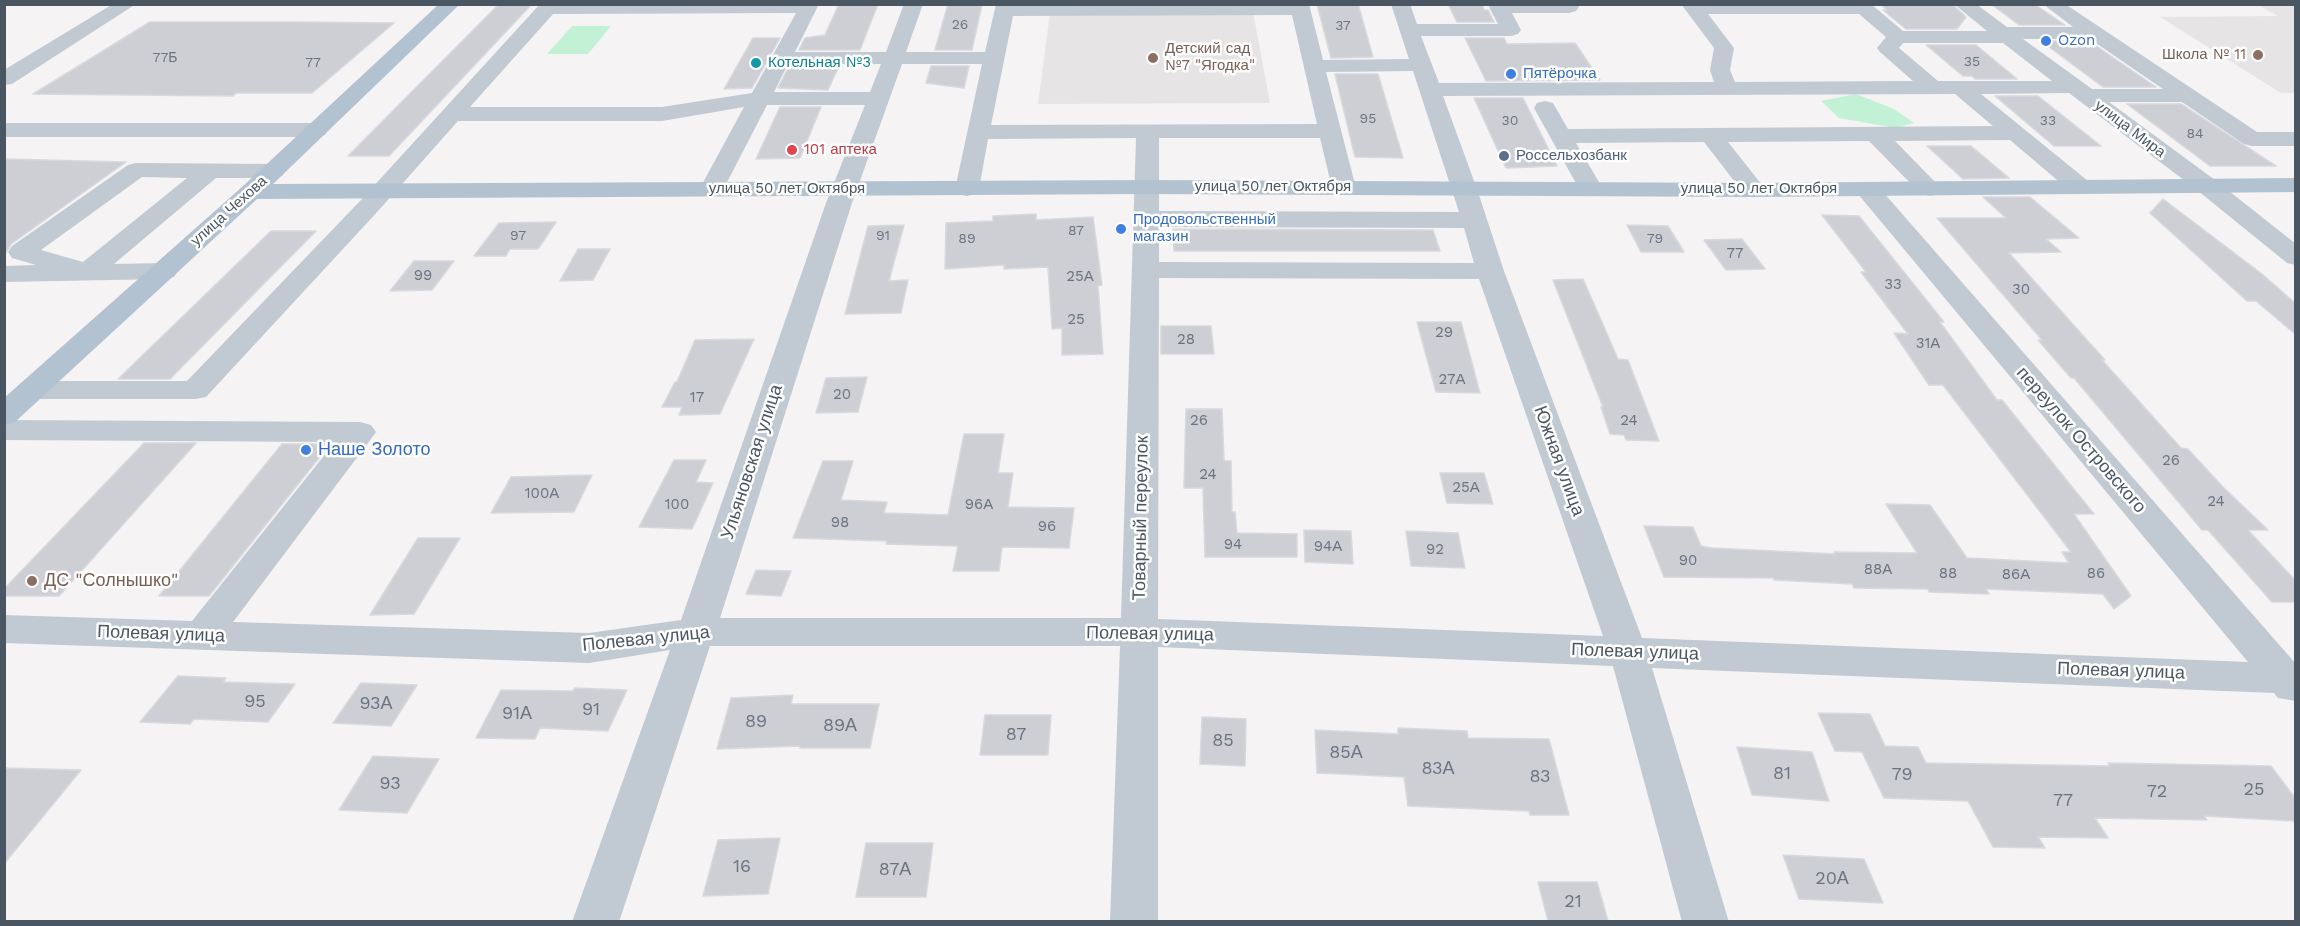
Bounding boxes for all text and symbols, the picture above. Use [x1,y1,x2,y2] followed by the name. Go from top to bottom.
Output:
[952,17,968,33] house number: 26
[1335,18,1351,34] house number: 37
[2058,32,2095,50] place label: Ozon
[2039,34,2053,48] marker: Ozon
[1165,40,1255,75] place label: Детский сад №7 "Ягодка"
[2162,46,2246,64] place label: Школа № 11
[2251,48,2265,62] marker: Школа № 11
[153,50,177,66] house number: 77Б
[1146,51,1160,65] marker: Детский сад №7 "Ягодка"
[768,54,871,72] place label: Котельная №3
[1964,54,1980,70] house number: 35
[305,55,321,71] house number: 77
[749,56,763,70] marker: Котельная №3
[1523,65,1597,83] place label: Пятёрочка
[1504,67,1518,81] marker: Пятёрочка
[2091,97,2169,161] street label: улица Мира
[1360,111,1376,127] house number: 95
[1502,113,1518,129] house number: 30
[2040,113,2056,129] house number: 33
[2186,126,2204,142] house number: 84
[804,141,877,159] place label: 101 аптека
[785,143,799,157] marker: 101 аптека
[1516,147,1627,165] place label: Россельхозбанк
[1497,149,1511,163] marker: Россельхозбанк
[187,172,271,250] street label: улица Чехова
[1195,178,1351,196] street label: улица 50 лет Октября
[709,180,865,198] street label: улица 50 лет Октября
[1681,180,1837,198] street label: улица 50 лет Октября
[1133,211,1276,246] place label: Продовольственный магазин
[1114,222,1128,236] marker: Продовольственный магазин
[1068,223,1084,239] house number: 87
[510,228,526,244] house number: 97
[876,228,890,244] house number: 91
[958,231,976,247] house number: 89
[1647,231,1663,247] house number: 79
[1727,245,1743,263] house number: 77
[414,267,432,285] house number: 99
[1066,268,1094,286] house number: 25А
[1884,276,1902,294] house number: 33
[2012,281,2030,299] house number: 30
[1067,311,1085,329] house number: 25
[1435,324,1453,342] house number: 29
[1177,331,1195,349] house number: 28
[1916,335,1940,353] house number: 31А
[2012,362,2150,518] street label: переулок Островского
[1439,371,1465,389] house number: 27А
[717,382,787,542] street label: Ульяновская улица
[833,386,851,404] house number: 20
[690,389,704,407] house number: 17
[1529,403,1589,519] street label: Южная улица
[1190,412,1208,430] house number: 26
[1620,412,1638,430] house number: 24
[1129,435,1153,601] street label: Товарный переулок
[318,439,430,461] place label: Наше Золото
[299,443,313,457] marker: Наше Золото
[2162,452,2180,470] house number: 26
[1199,466,1217,484] house number: 24
[1452,479,1480,497] house number: 25А
[525,485,559,503] house number: 100А
[2207,493,2225,511] house number: 24
[665,496,689,514] house number: 100
[965,496,993,514] house number: 96А
[831,514,849,532] house number: 98
[1038,518,1056,536] house number: 96
[1224,536,1242,554] house number: 94
[1314,538,1342,556] house number: 94А
[1426,541,1444,559] house number: 92
[1679,552,1697,570] house number: 90
[1864,561,1892,579] house number: 88А
[1939,565,1957,583] house number: 88
[2087,565,2105,583] house number: 86
[2002,566,2030,584] house number: 86А
[44,570,178,592] place label: ДС "Солнышко"
[25,574,39,588] marker: ДС "Солнышко"
[97,621,225,647] street label: Полевая улица
[581,622,711,656] street label: Полевая улица
[1086,622,1214,646] street label: Полевая улица
[1571,639,1699,665] street label: Полевая улица
[2057,658,2185,684] street label: Полевая улица
[244,691,266,713] house number: 95
[359,693,393,715] house number: 93А
[582,699,600,721] house number: 91
[502,703,532,725] house number: 91А
[745,711,767,733] house number: 89
[823,715,857,737] house number: 89А
[1006,724,1026,746] house number: 87
[1212,730,1234,752] house number: 85
[1329,742,1363,764] house number: 85А
[1421,758,1455,780] house number: 83А
[1773,763,1791,785] house number: 81
[1891,764,1913,786] house number: 79
[1529,766,1551,788] house number: 83
[379,773,401,795] house number: 93
[2244,779,2264,801] house number: 25
[2147,781,2167,803] house number: 72
[2053,790,2073,812] house number: 77
[733,856,751,878] house number: 16
[879,859,911,881] house number: 87А
[1815,868,1849,890] house number: 20А
[1564,891,1582,913] house number: 21

